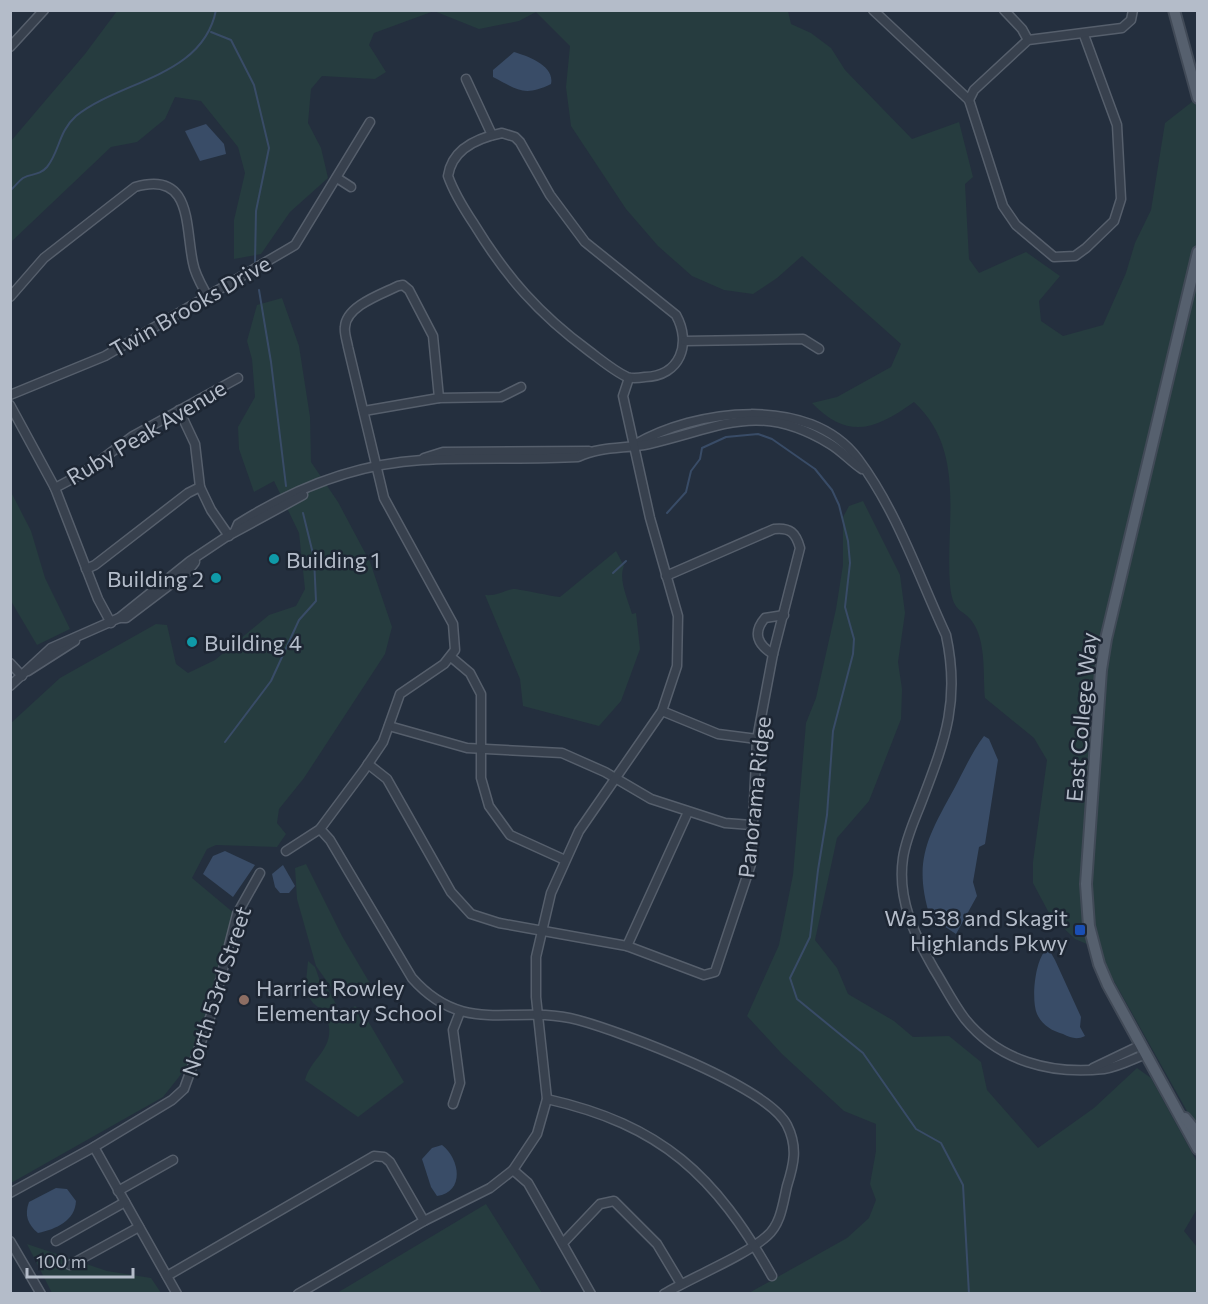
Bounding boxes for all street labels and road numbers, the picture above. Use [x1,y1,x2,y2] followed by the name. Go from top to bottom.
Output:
[105,249,275,363] street label: Twin Brooks Drive
[61,374,231,490] street label: Ruby Peak Avenue
[1060,631,1102,803] street label: East College Way
[732,715,776,879] street label: Panorama Ridge
[176,903,256,1079] street label: North 53rd Street

